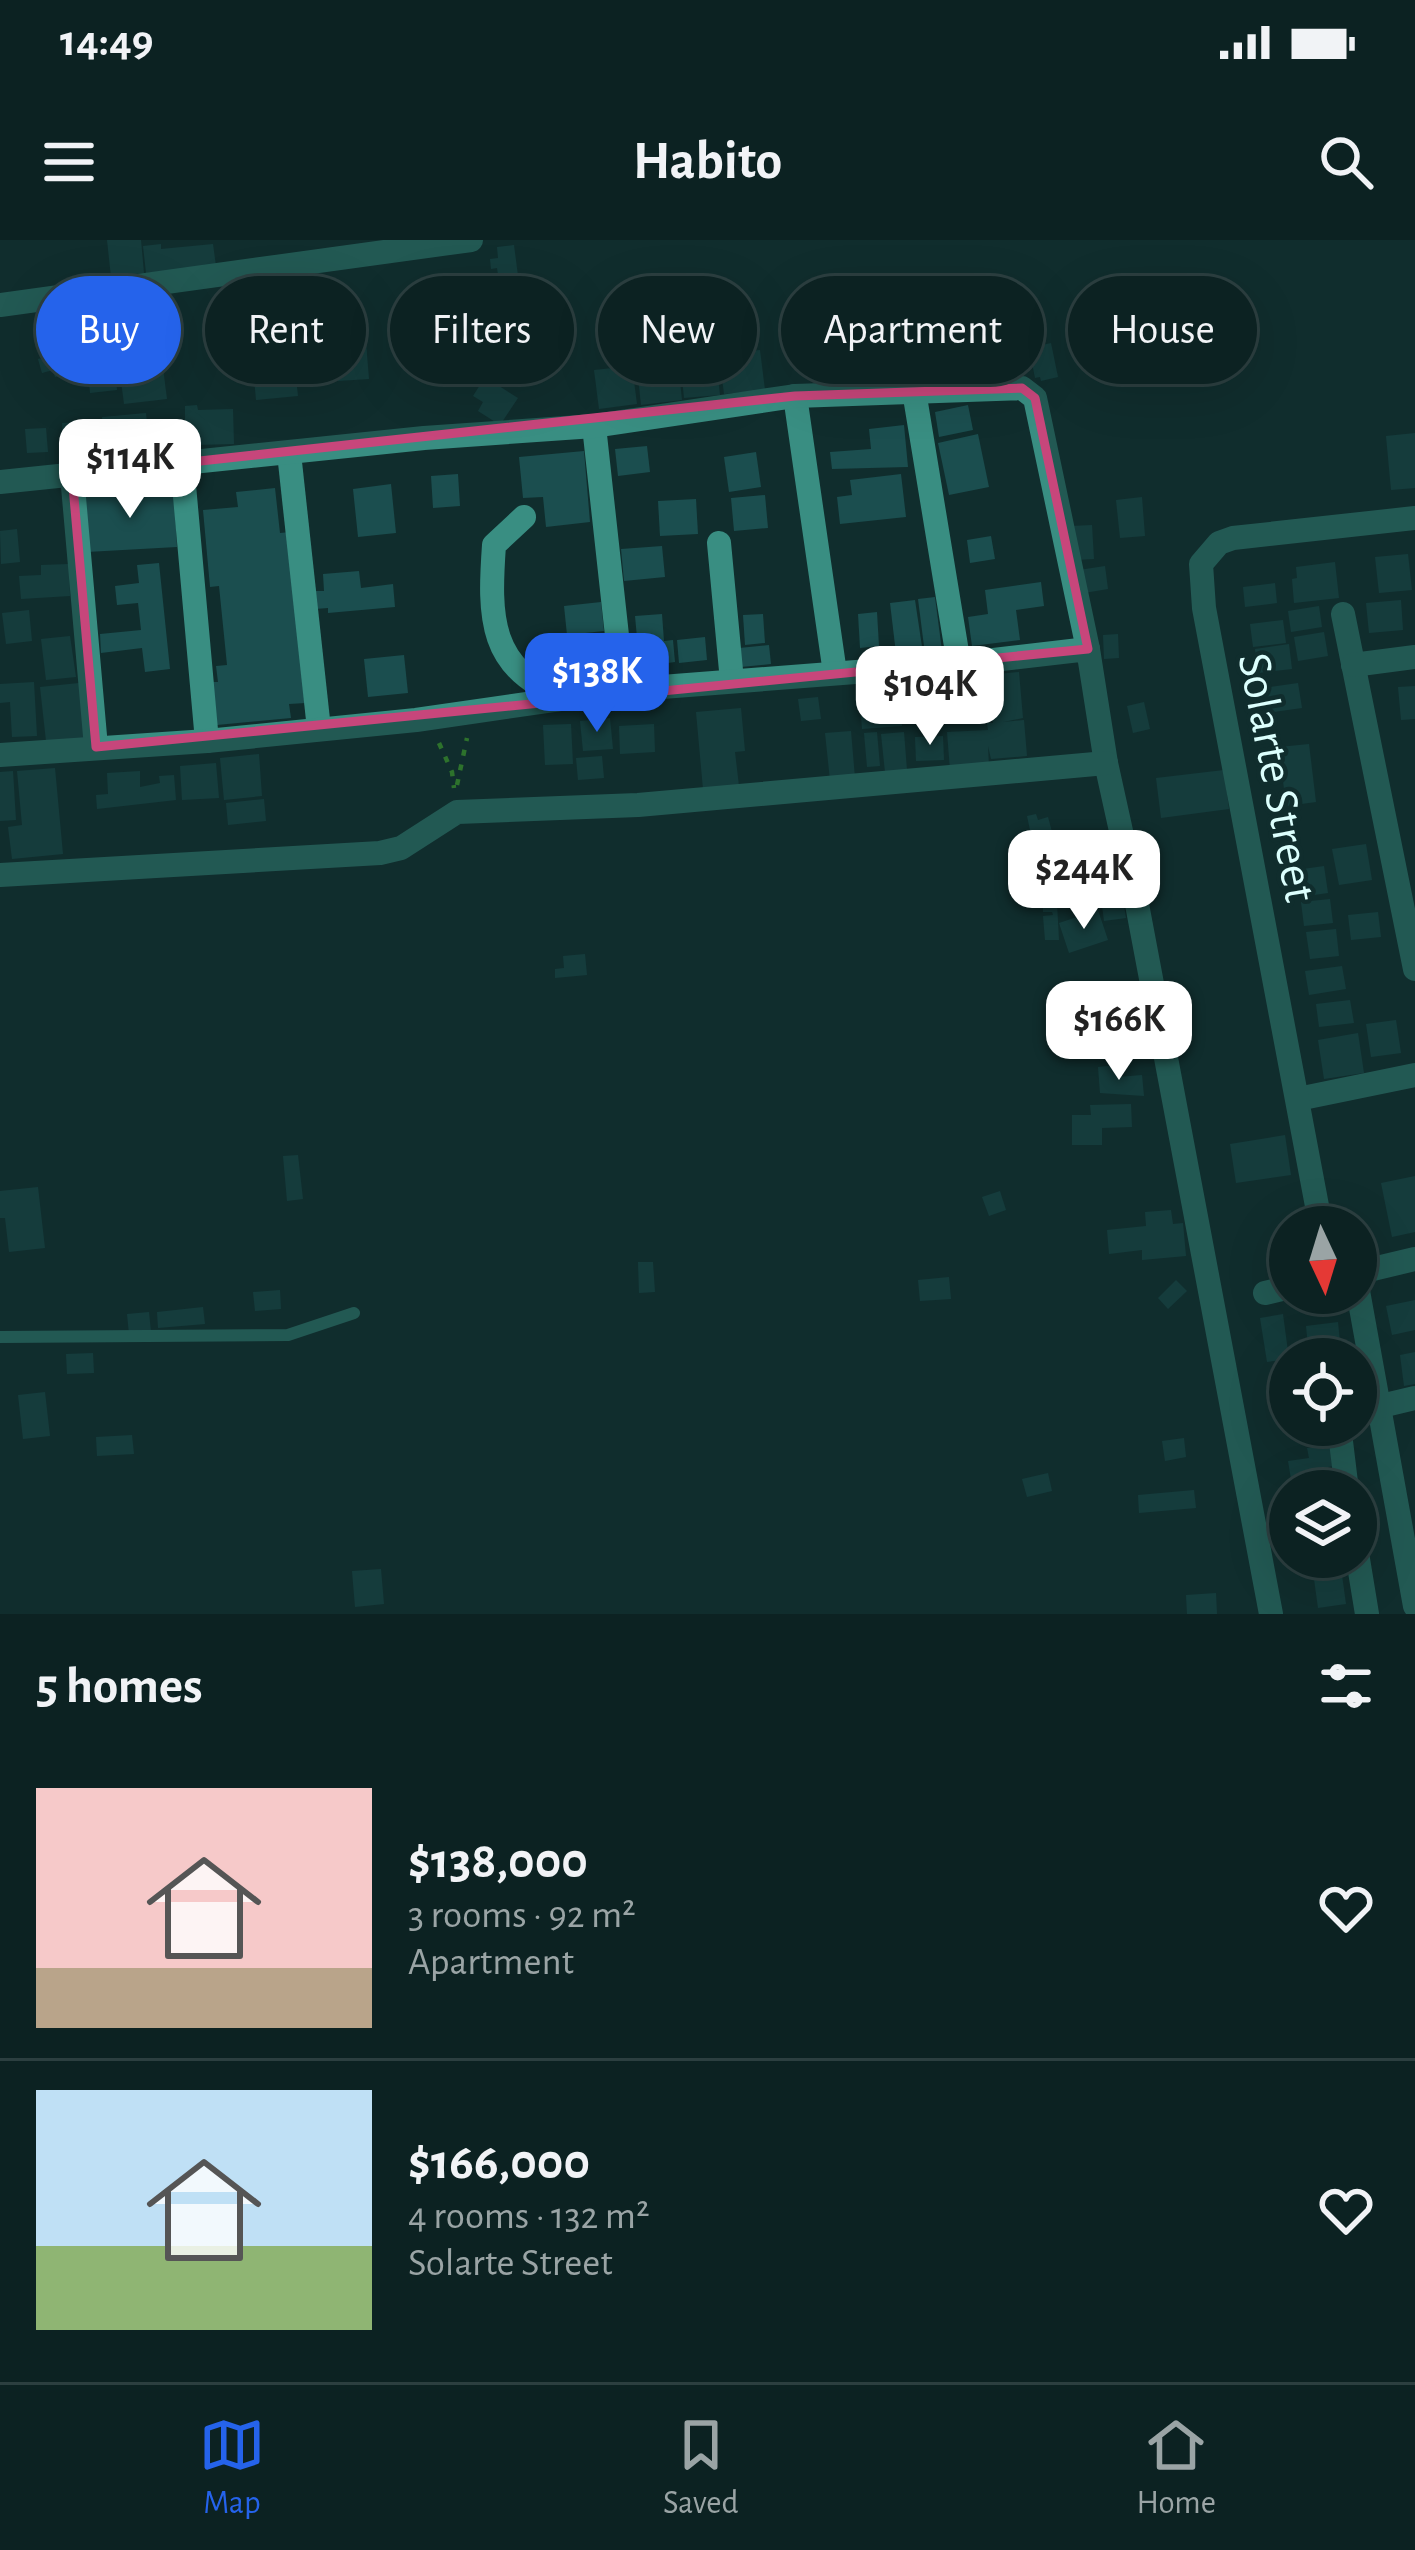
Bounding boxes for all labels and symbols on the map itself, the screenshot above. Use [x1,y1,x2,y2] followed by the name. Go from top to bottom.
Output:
[46,419,214,521] pin: $114K
[513,633,681,735] pin: $138K
[846,646,1014,748] pin: $104K
[1228,649,1324,906] street label: Solarte Street
[1000,830,1168,932] pin: $244K
[1035,981,1203,1083] pin: $166K
[1269,1206,1377,1314] north arrow

